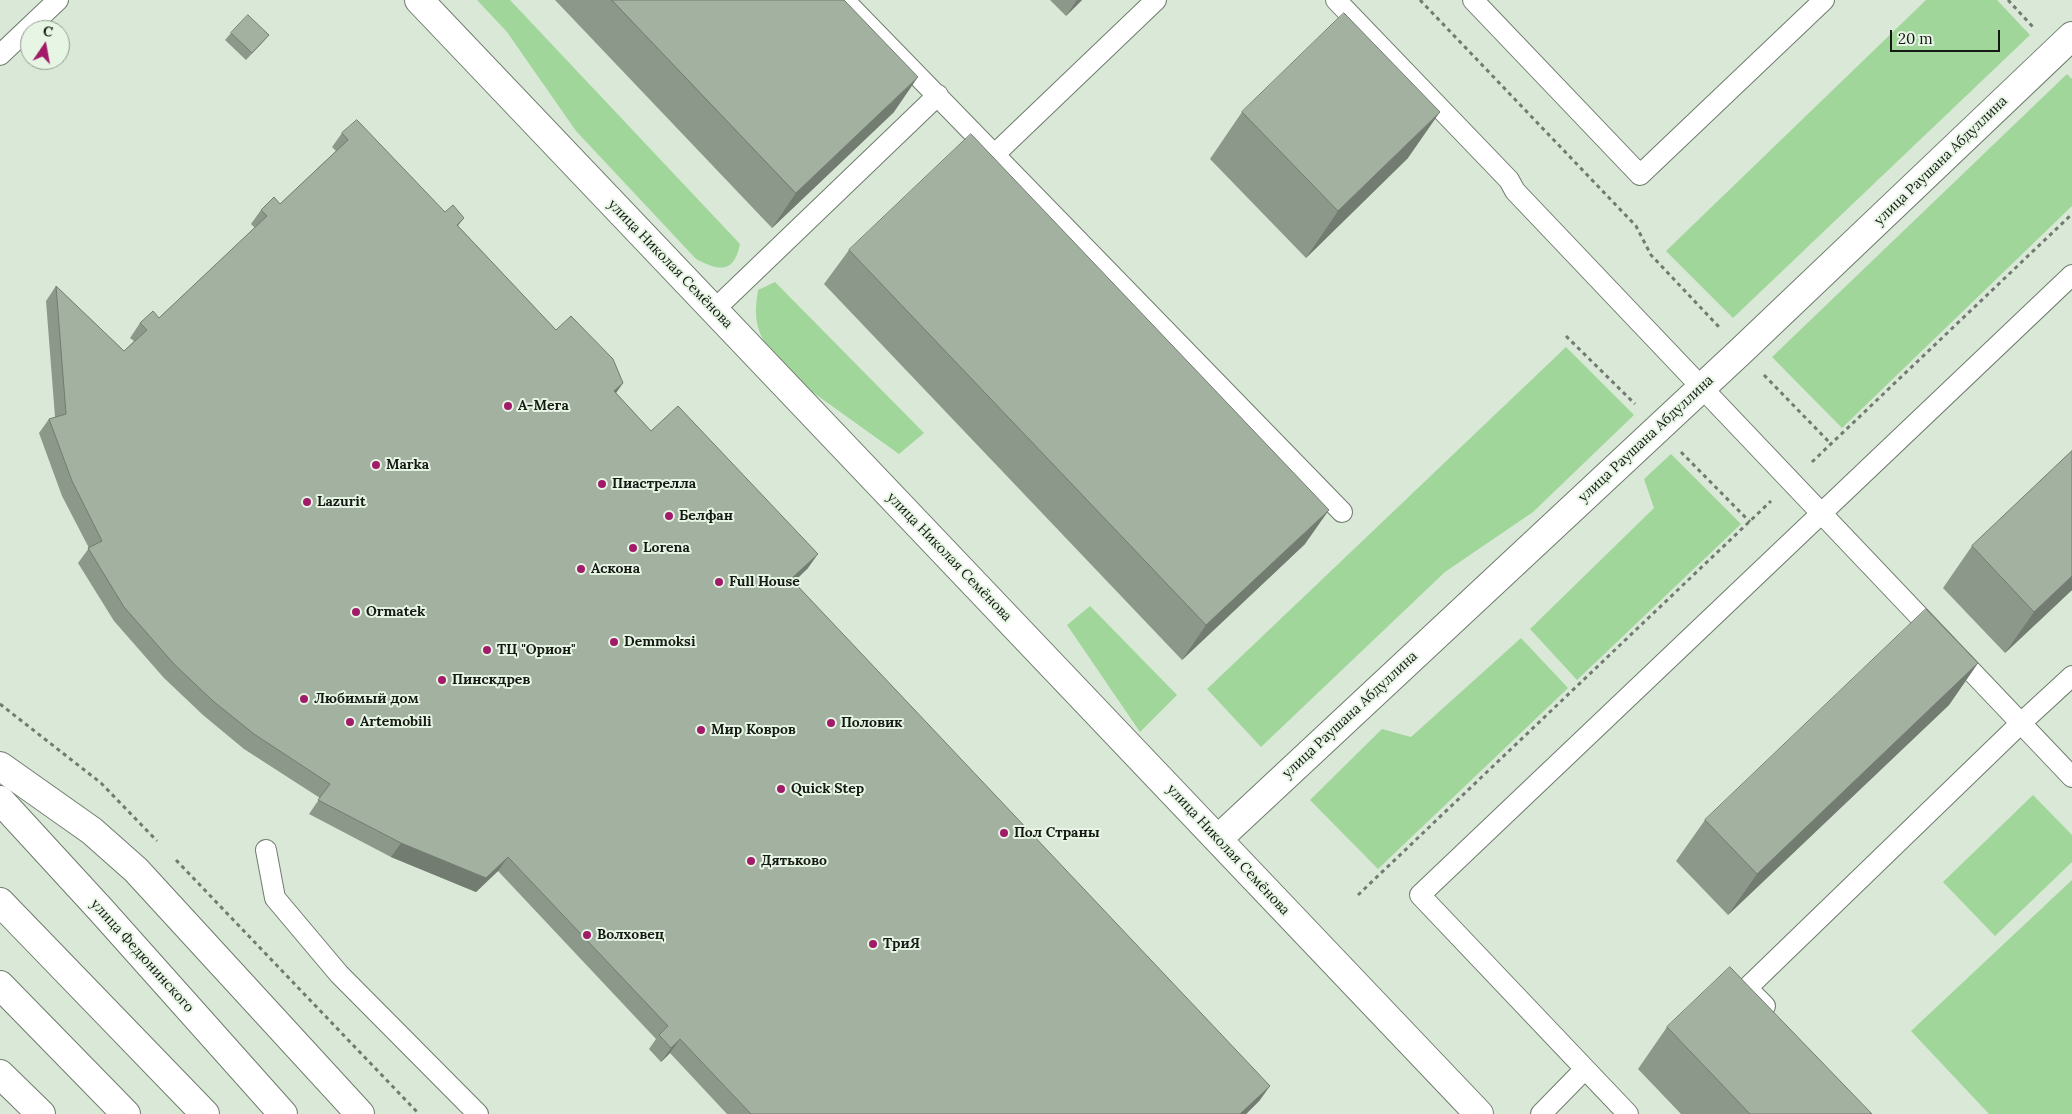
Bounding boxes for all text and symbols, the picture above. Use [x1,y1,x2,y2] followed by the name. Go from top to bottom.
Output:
[20,20,70,70] north arrow
[1892,20,2002,52] scale bar
[41,21,54,41] text: С
[1898,29,1933,48] text: 20 m
[1871,93,2011,229] street label: улица Раушана Абдуллина
[604,196,736,332] street label: улица Николая Семёнова
[1575,372,1717,506] street label: улица Раушана Абдуллина
[518,398,569,414] place label: А-Мега
[502,400,514,412] marker: А-Мега
[386,457,429,473] place label: Marka
[370,459,382,471] marker: Marka
[612,476,696,492] place label: Пиастрелла
[596,478,608,490] marker: Пиастрелла
[883,489,1015,625] street label: улица Николая Семёнова
[317,494,366,510] place label: Lazurit
[301,496,313,508] marker: Lazurit
[679,508,733,524] place label: Белфан
[663,510,675,522] marker: Белфан
[643,540,690,556] place label: Lorena
[627,542,639,554] marker: Lorena
[591,561,640,577] place label: Аскона
[575,563,587,575] marker: Аскона
[729,574,800,590] place label: Full House
[713,576,725,588] marker: Full House
[366,604,425,620] place label: Ormatek
[350,606,362,618] marker: Ormatek
[624,634,695,650] place label: Demmoksi
[608,636,620,648] marker: Demmoksi
[497,642,576,658] place label: ТЦ "Орион"
[481,644,493,656] marker: ТЦ "Орион"
[1279,648,1421,782] street label: улица Раушана Абдуллина
[452,672,530,688] place label: Пинскдрев
[436,674,448,686] marker: Пинскдрев
[314,691,419,707] place label: Любимый дом
[298,693,310,705] marker: Любимый дом
[360,714,432,730] place label: Artemobili
[841,715,903,731] place label: Половик
[344,716,356,728] marker: Artemobili
[825,717,837,729] marker: Половик
[711,722,796,738] place label: Мир Ковров
[695,724,707,736] marker: Мир Ковров
[791,781,864,797] place label: Quick Step
[1163,781,1293,919] street label: улица Николая Семёнова
[775,783,787,795] marker: Quick Step
[1014,825,1100,841] place label: Пол Страны
[998,827,1010,839] marker: Пол Страны
[761,853,827,869] place label: Дятьково
[745,855,757,867] marker: Дятьково
[87,896,197,1016] street label: улица Федюнинского
[597,927,664,943] place label: Волховец
[581,929,593,941] marker: Волховец
[883,936,920,952] place label: ТриЯ
[867,938,879,950] marker: ТриЯ

